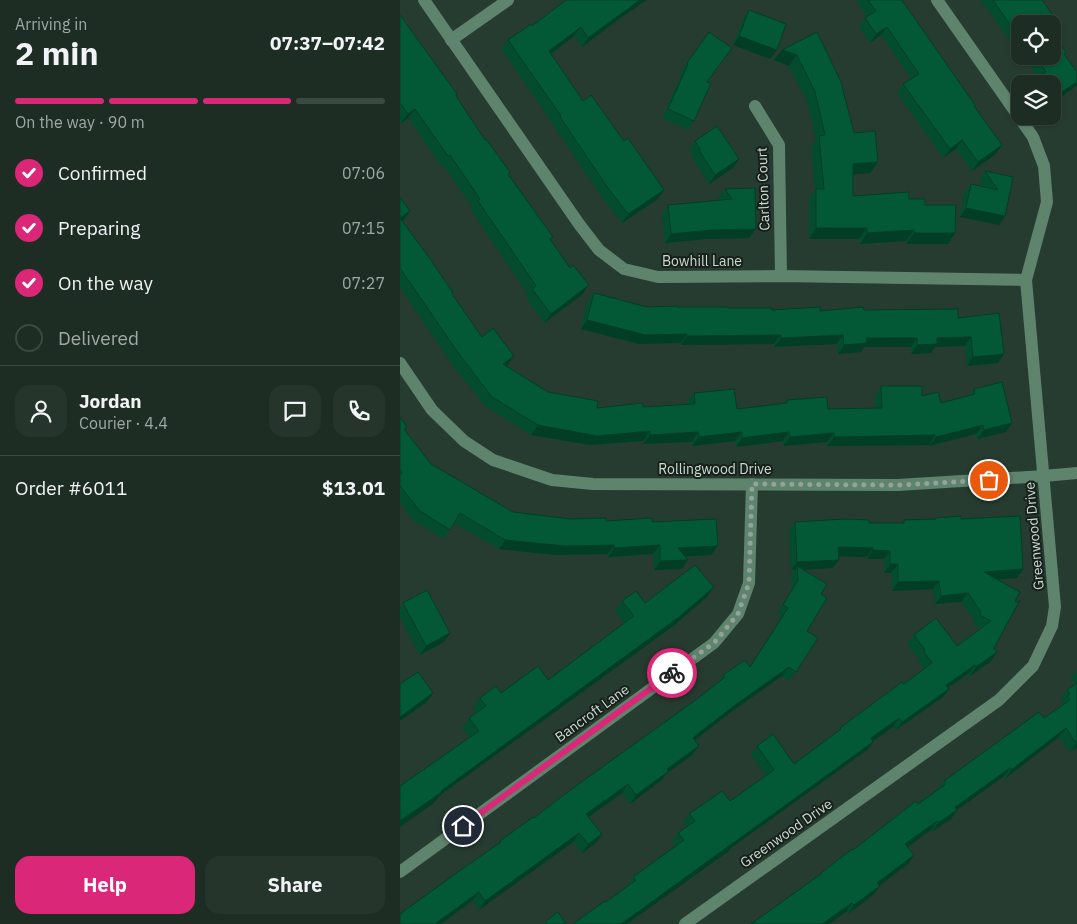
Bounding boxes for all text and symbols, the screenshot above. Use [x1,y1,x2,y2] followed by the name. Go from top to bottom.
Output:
[15,14,87,34] text: Arriving in
[1011,15,1061,125] map controls
[1011,15,1061,65] button: locate
[270,31,385,55] text: 07:37–07:42
[15,32,99,74] text: 2 min
[1011,75,1061,125] button: layers
[15,112,145,132] text: On the way · 90 m
[753,147,773,231] street label: Carlton Court
[15,159,43,187] icon: check
[58,161,147,185] text: Confirmed
[342,163,385,183] text: 07:06
[15,214,43,242] icon: check
[58,216,140,240] text: Preparing
[342,218,385,238] text: 07:15
[662,252,742,270] street label: Bowhill Lane
[15,269,43,297] icon: check
[58,271,153,295] text: On the way
[342,273,385,293] text: 07:27
[58,326,139,350] text: Delivered
[15,385,67,437] button: person
[269,385,321,437] button: chat
[333,385,385,437] button: phone
[79,389,142,413] text: Jordan
[79,413,168,433] text: Courier · 4.4
[968,459,1010,501] pin
[658,460,772,478] street label: Rollingwood Drive
[975,466,1003,494] icon: bag
[15,476,127,500] text: Order #6011
[322,476,385,500] text: $13.01
[1020,481,1048,591] street label: Greenwood Drive
[647,648,697,698] courier
[658,659,686,687] icon: bike
[551,680,633,746] street label: Bancroft Lane
[736,794,836,871] street label: Greenwood Drive
[442,805,484,847] pin
[449,812,477,840] icon: home
[15,856,195,914] button: Help
[205,856,385,914] button: Share

